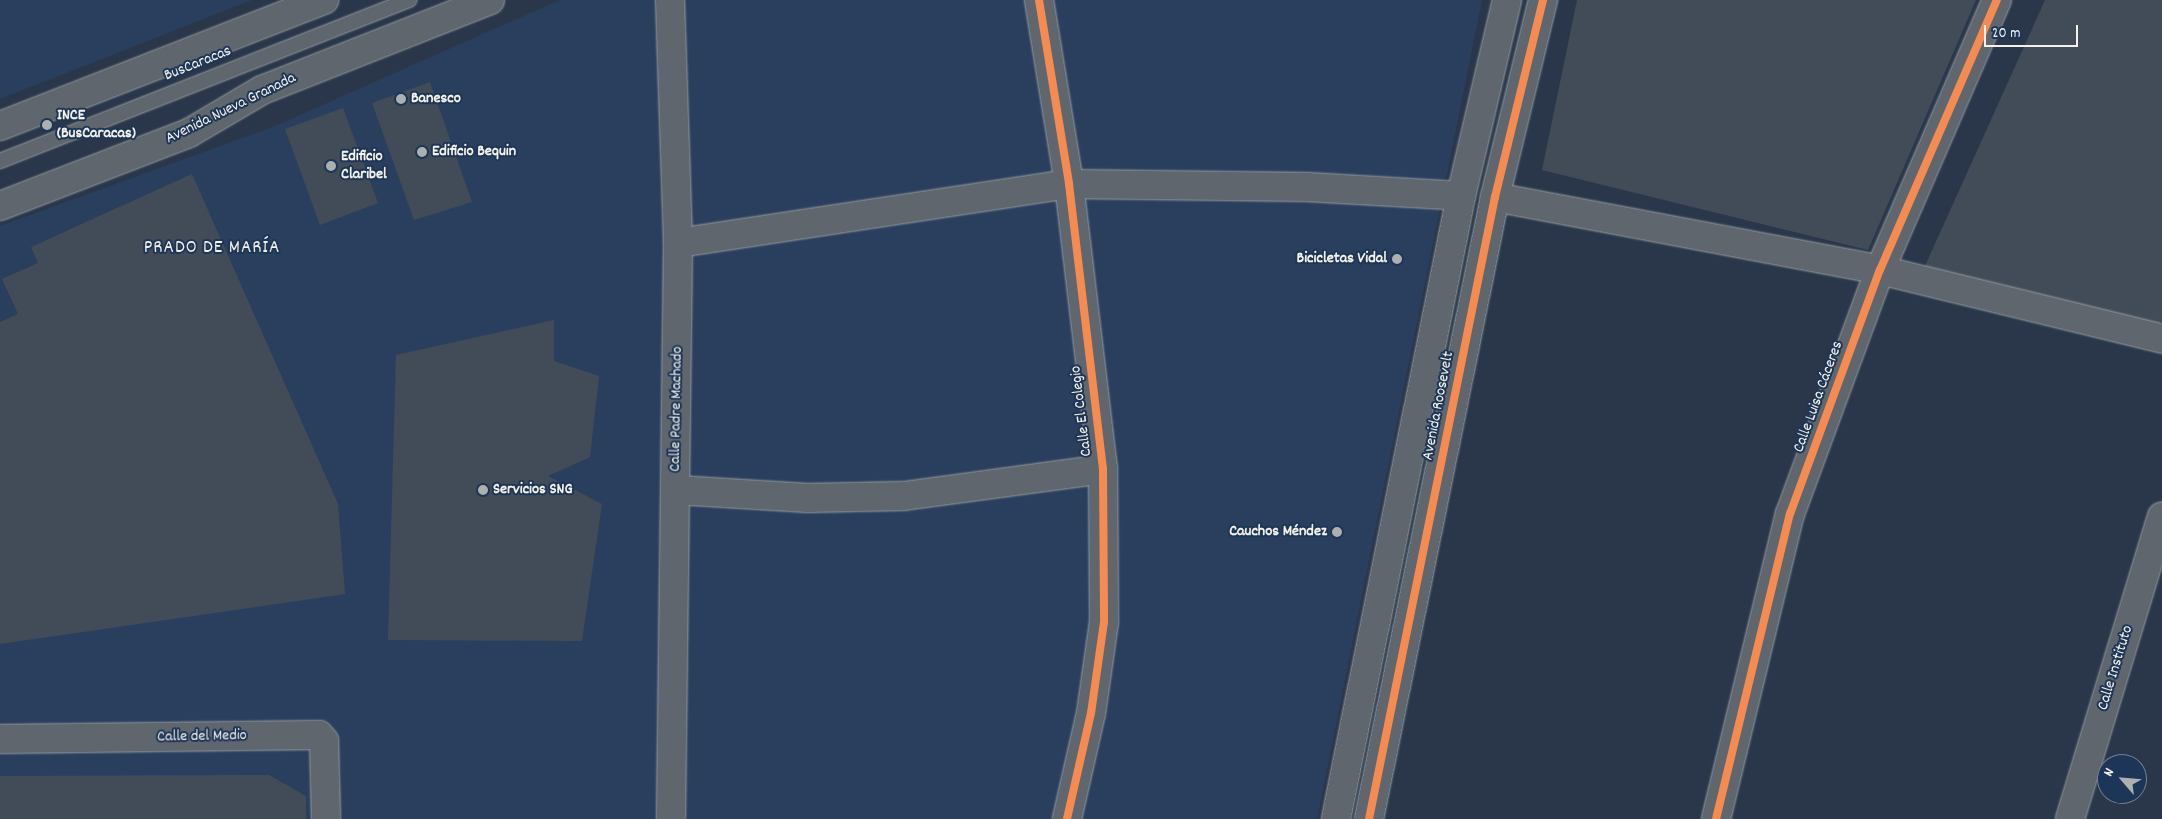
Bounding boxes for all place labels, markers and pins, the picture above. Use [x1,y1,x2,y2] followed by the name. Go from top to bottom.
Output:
[411,89,461,109] place label: Banesco
[395,93,407,105] marker: Banesco
[57,106,136,144] place label: INCE (BusCaracas)
[41,119,53,131] marker: INCE (BusCaracas)
[432,142,516,162] place label: Edificio Bequin
[416,146,428,158] marker: Edificio Bequin
[341,147,387,185] place label: Edificio Claribel
[325,160,337,172] marker: Edificio Claribel
[1297,249,1387,269] place label: Bicicletas Vidal
[1391,253,1403,265] marker: Bicicletas Vidal
[493,480,573,500] place label: Servicios SNG
[477,484,489,496] marker: Servicios SNG
[1229,522,1327,542] place label: Cauchos Méndez
[1331,526,1343,538] marker: Cauchos Méndez

